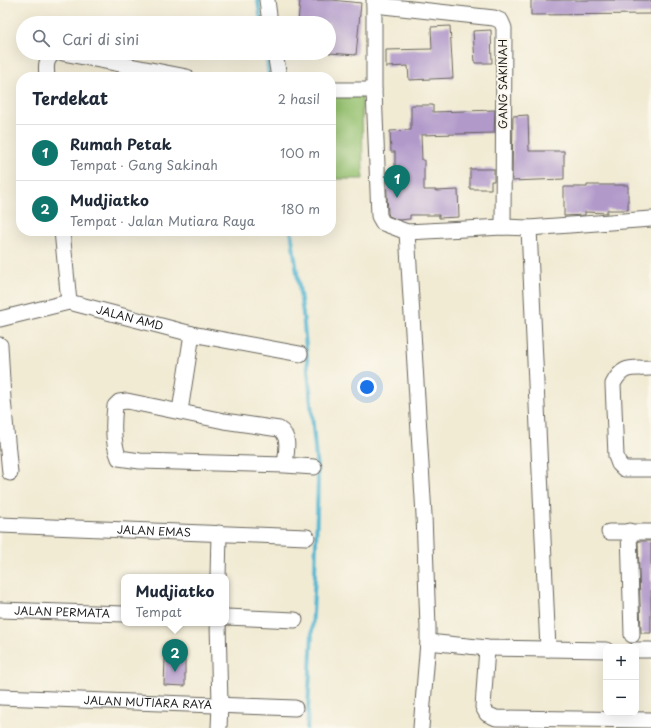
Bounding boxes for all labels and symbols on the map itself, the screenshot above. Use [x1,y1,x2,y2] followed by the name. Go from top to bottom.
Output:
[494,39,511,129] street label: GANG SAKINAH
[384,165,410,198] pin: 1
[95,300,165,334] street label: JALAN AMD
[357,377,377,397] your location
[116,521,191,540] street label: JALAN EMAS
[14,601,110,622] street label: JALAN PERMATA
[162,639,188,672] pin: 2
[83,691,212,713] street label: JALAN MUTIARA RAYA

